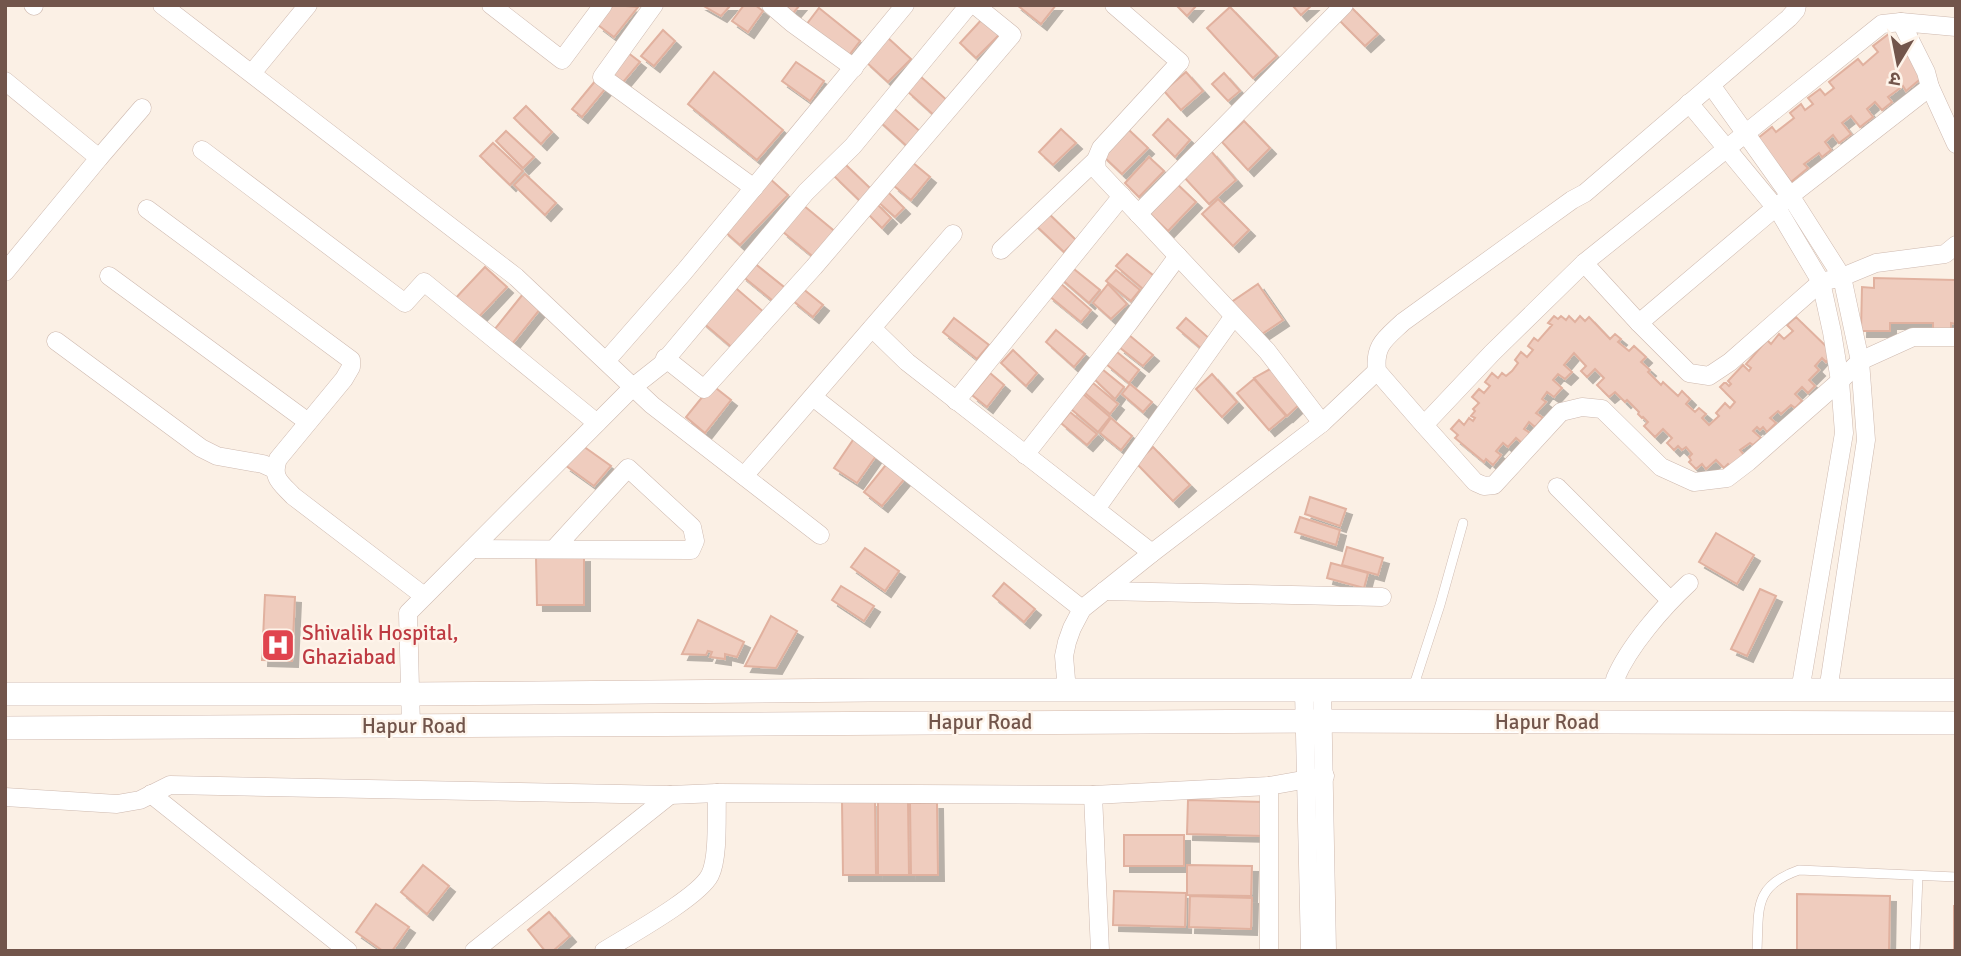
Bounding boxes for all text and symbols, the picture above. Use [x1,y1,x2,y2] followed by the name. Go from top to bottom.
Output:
[1863,28,1933,98] north arrow
[1887,66,1903,92] text: उ
[302,620,458,670] place label: Shivalik Hospital, Ghaziabad
[259,626,297,664] hospital icon: Shivalik Hospital, Ghaziabad
[928,709,1032,735] street label: Hapur Road
[1495,709,1599,735] street label: Hapur Road
[362,713,466,739] street label: Hapur Road

